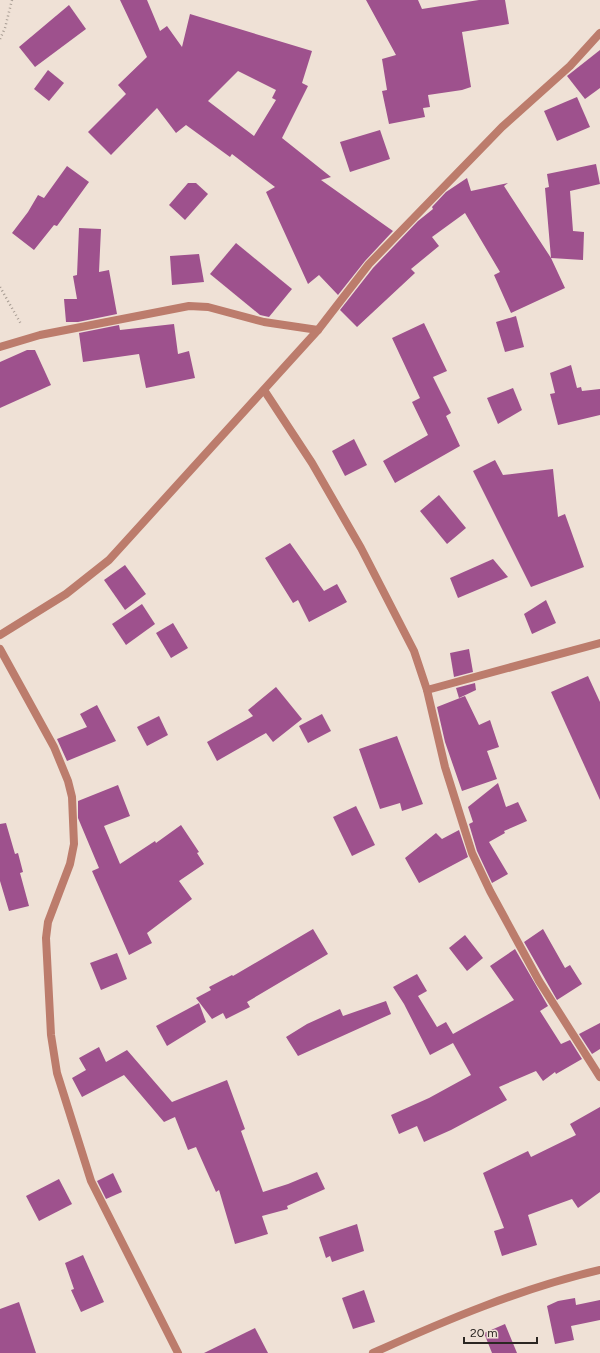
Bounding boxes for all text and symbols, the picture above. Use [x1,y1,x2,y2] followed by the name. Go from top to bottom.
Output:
[464,1319,537,1345] scale bar
[470,1326,498,1340] text: 20 m

